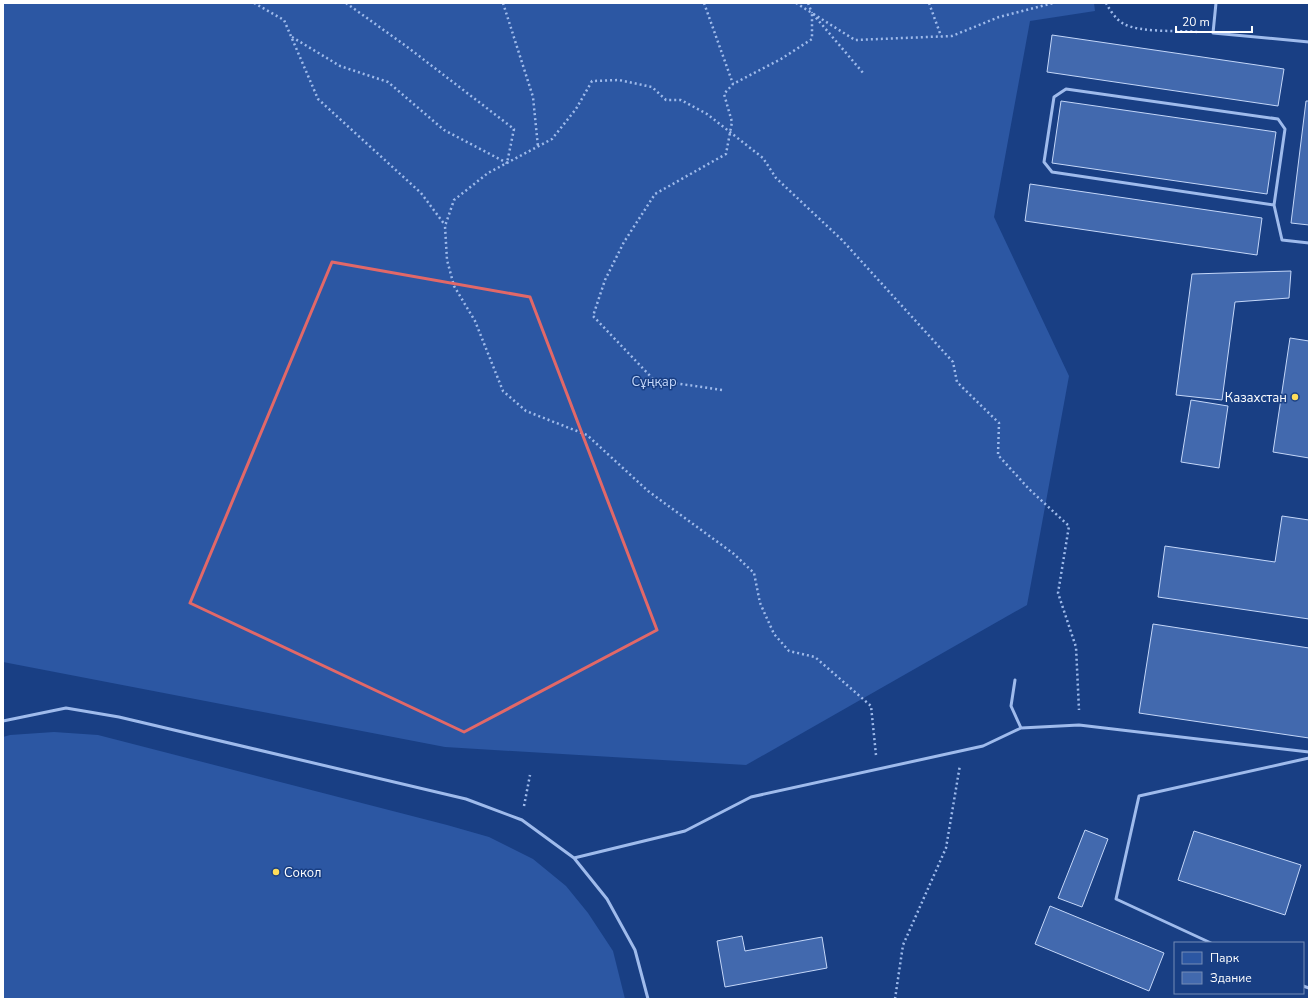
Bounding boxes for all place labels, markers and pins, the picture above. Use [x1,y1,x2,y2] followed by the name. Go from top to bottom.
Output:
[1225,389,1287,407] place label: Казахстан
[1290,392,1300,402] marker: Казахстан
[284,864,322,882] place label: Сокол
[271,867,281,877] marker: Сокол

